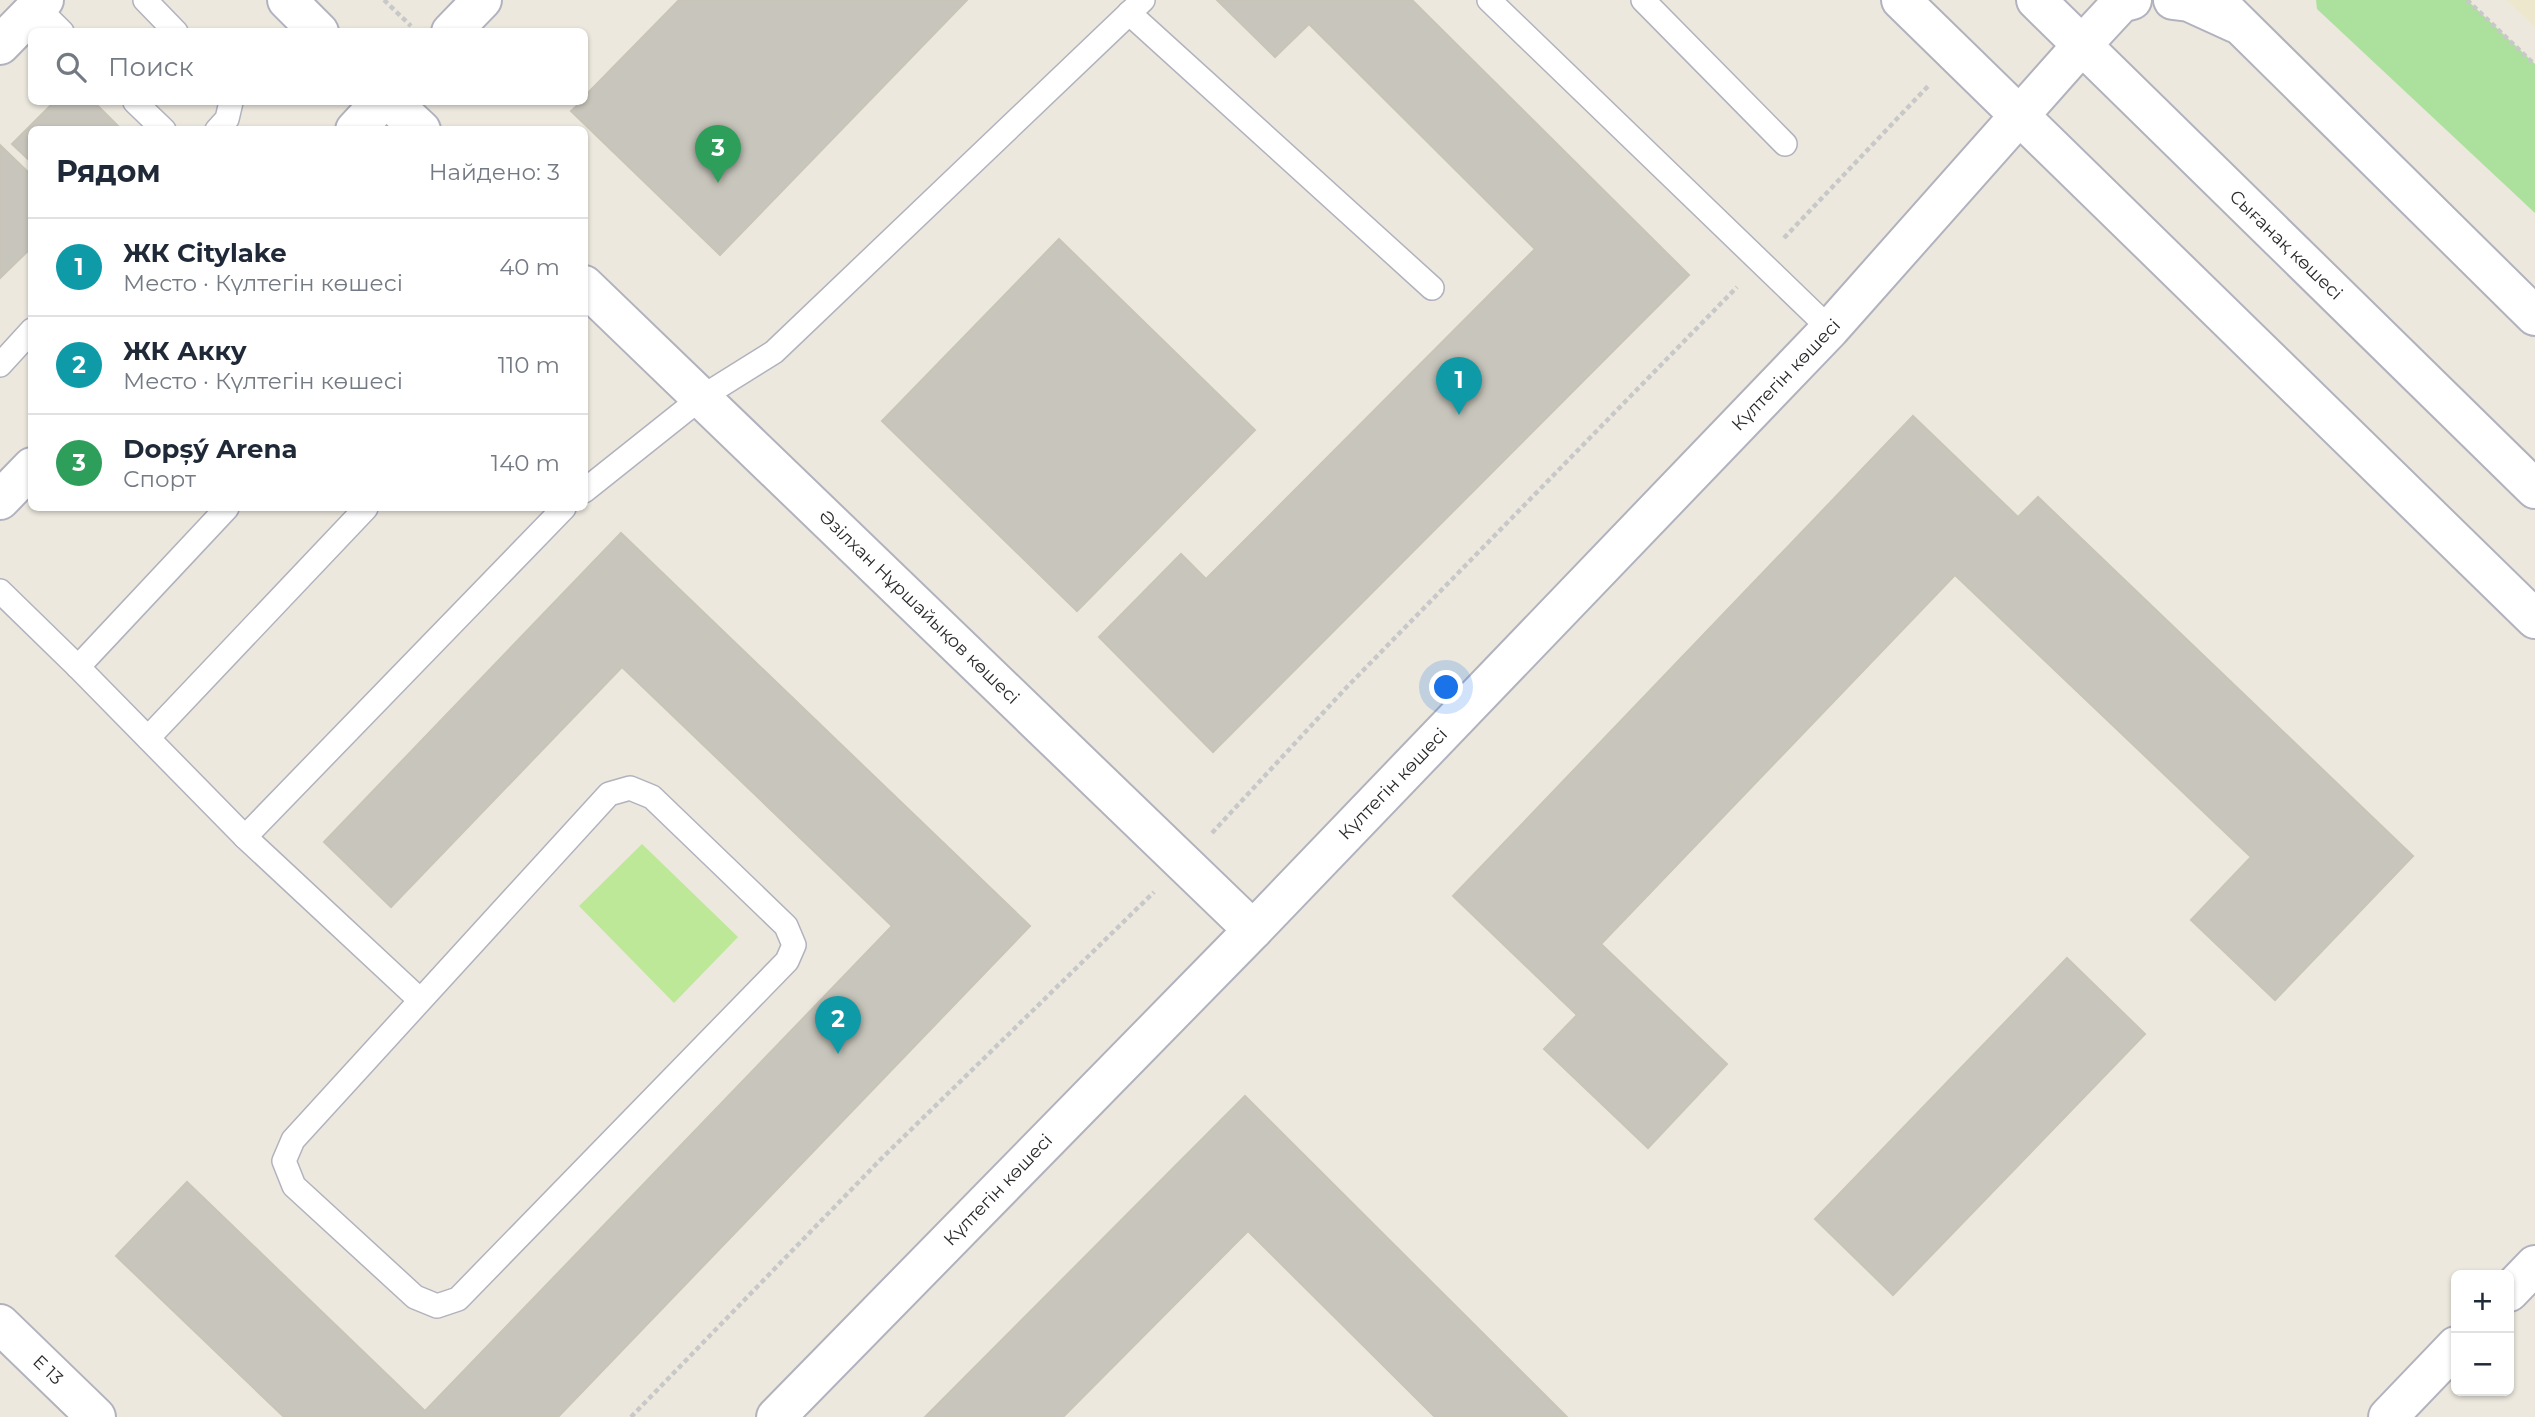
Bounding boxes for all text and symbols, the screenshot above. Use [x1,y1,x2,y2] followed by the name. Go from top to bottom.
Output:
[28,28,588,105] search box
[52,48,90,86] icon: search
[108,51,194,83] text: Поиск
[695,125,741,183] pin: 3
[56,153,161,190] text: Рядом
[429,158,560,186] text: Найдено: 3
[2225,185,2347,305] street label: Сығанақ көшесі
[123,237,287,269] text: ЖК Citylake
[74,253,84,281] text: 1
[499,253,560,281] text: 40 m
[123,269,403,297] text: Место · Күлтегін көшесі
[1727,314,1845,436] street label: Күлтегін көшесі
[123,335,247,367] text: ЖК Акку
[72,351,86,379] text: 2
[498,351,560,379] text: 110 m
[1436,357,1482,415] pin: 1
[123,367,403,395] text: Место · Күлтегін көшесі
[123,433,297,465] text: Dopșý Arena
[72,449,86,477] text: 3
[491,449,560,477] text: 140 m
[123,465,196,493] text: Спорт
[814,505,1024,709] street label: Әзілхан Нұршайықов көшесі
[1429,670,1463,704] your location
[1334,723,1452,845] street label: Күлтегін көшесі
[815,996,861,1054] pin: 2
[939,1129,1057,1251] street label: Күлтегін көшесі
[2451,1270,2514,1396] map controls
[2451,1270,2514,1333] button: +
[2451,1333,2514,1396] button: −
[28,1350,68,1390] street label: E 13

